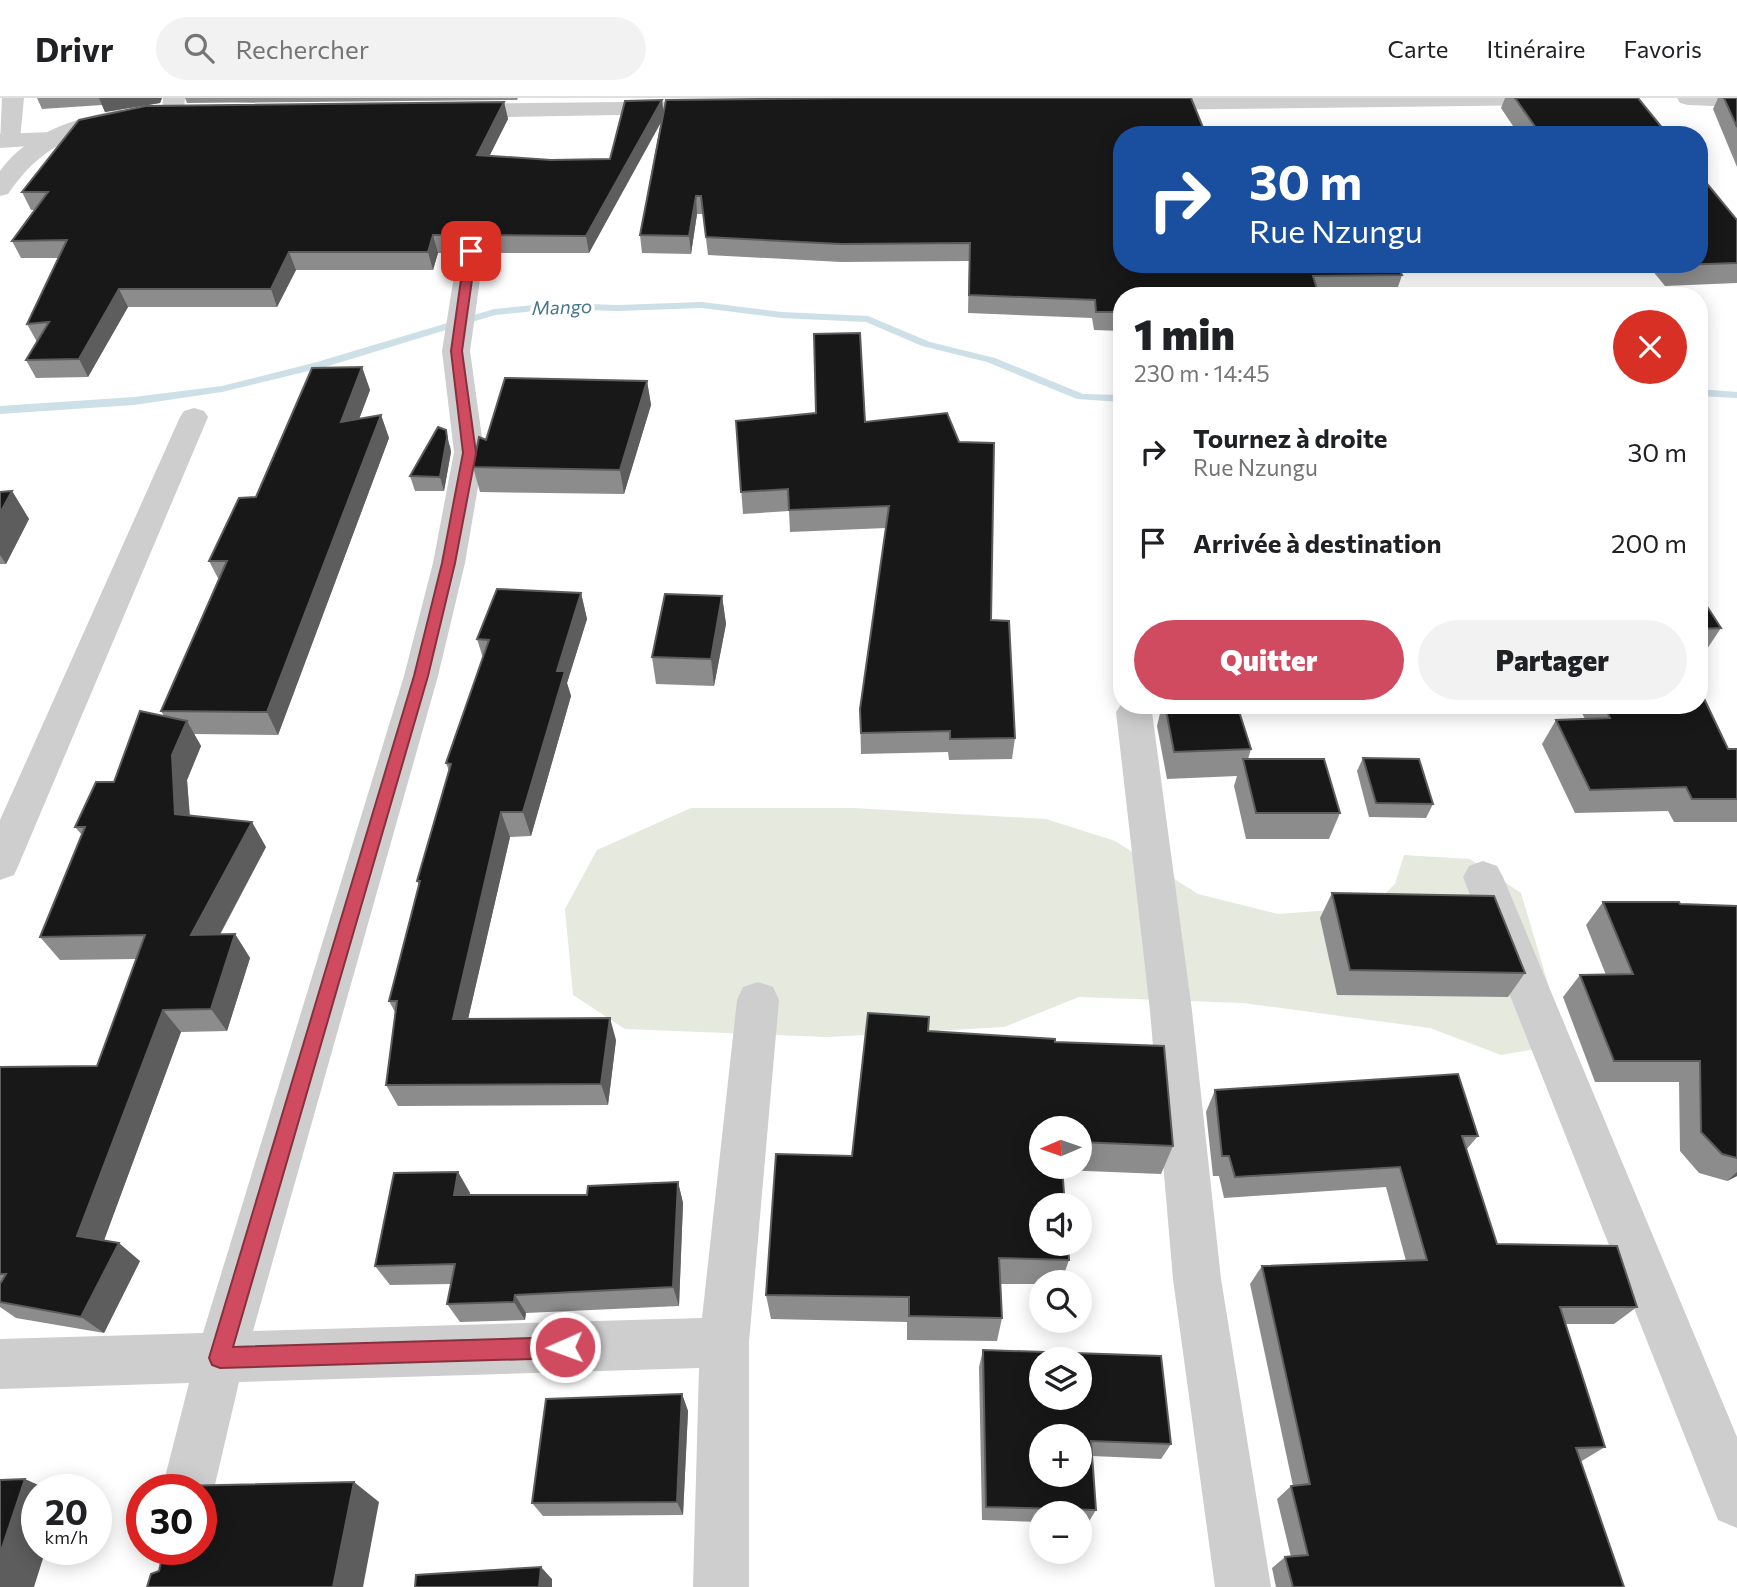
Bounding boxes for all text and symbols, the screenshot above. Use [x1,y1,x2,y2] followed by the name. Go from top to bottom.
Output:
[156,17,646,80] search box
[35,28,114,69] text: Drivr
[180,29,218,67] icon: search
[236,33,369,64] text: Rechercher
[1388,34,1449,63] text: Carte
[1487,34,1586,63] text: Itinéraire
[1624,34,1702,63] text: Favoris
[1249,150,1362,210] text: 30 m
[1134,154,1225,245] icon: right
[1249,210,1423,250] text: Rue Nzungu
[441,221,501,281] pin
[452,232,490,270] icon: arrive
[531,294,593,319] water label: Mango
[1134,307,1235,359] text: 1 min
[1613,310,1687,384] button: close
[1134,359,1270,387] text: 230 m · 14:45
[1193,422,1388,453] text: Tournez à droite
[1134,433,1172,471] icon: right
[1628,436,1687,467] text: 30 m
[1193,453,1318,481] text: Rue Nzungu
[1134,524,1172,562] icon: arrive
[1193,527,1441,558] text: Arrivée à destination
[1611,527,1687,558] text: 200 m
[1134,620,1404,700] button: Quitter
[1418,620,1687,700] button: Partager
[1029,1116,1092,1180] north arrow
[1029,1116,1092,1564] map controls
[1029,1193,1092,1256] button: sound
[1029,1270,1092,1333] button: search
[528,1310,602,1384] position arrow
[1029,1347,1092,1410] button: layers
[1029,1424,1092,1487] button: +
[126,1474,217,1565] speed limit sign: 30
[45,1489,88,1532] text: 20
[1029,1501,1092,1564] button: −
[45,1526,88,1548] text: km/h

